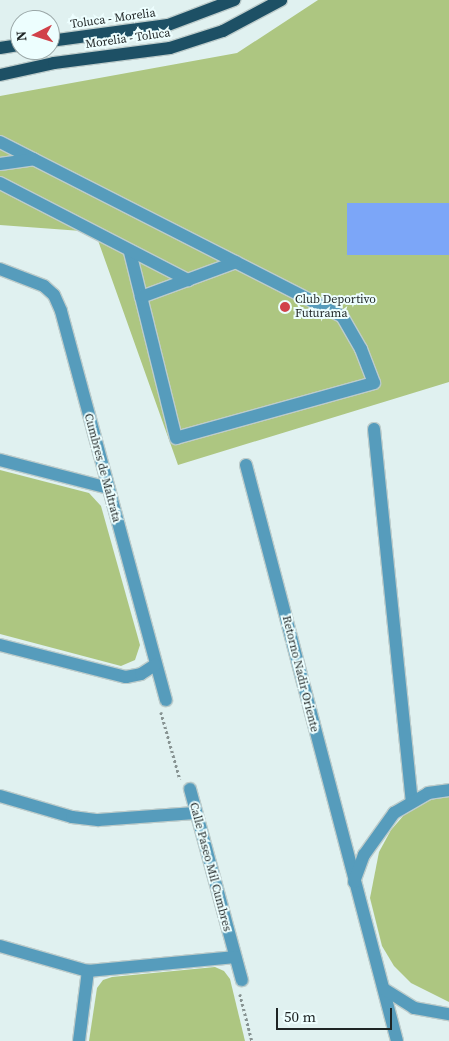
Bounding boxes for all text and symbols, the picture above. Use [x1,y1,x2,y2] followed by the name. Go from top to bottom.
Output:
[69,6,157,32] street label: Toluca - Morelia
[10,10,60,60] north arrow
[84,26,172,52] street label: Morelia - Toluca
[11,30,31,42] text: N
[295,293,376,321] place label: Club Deportivo Futurama
[279,301,291,313] marker: Club Deportivo Futurama
[81,412,123,524] street label: Cumbres de Maltrata
[279,614,321,734] street label: Retorno Nadir Oriente
[186,801,234,933] street label: Calle Paseo Mil Cumbres
[279,998,395,1030] scale bar
[284,1006,316,1027] text: 50 m

